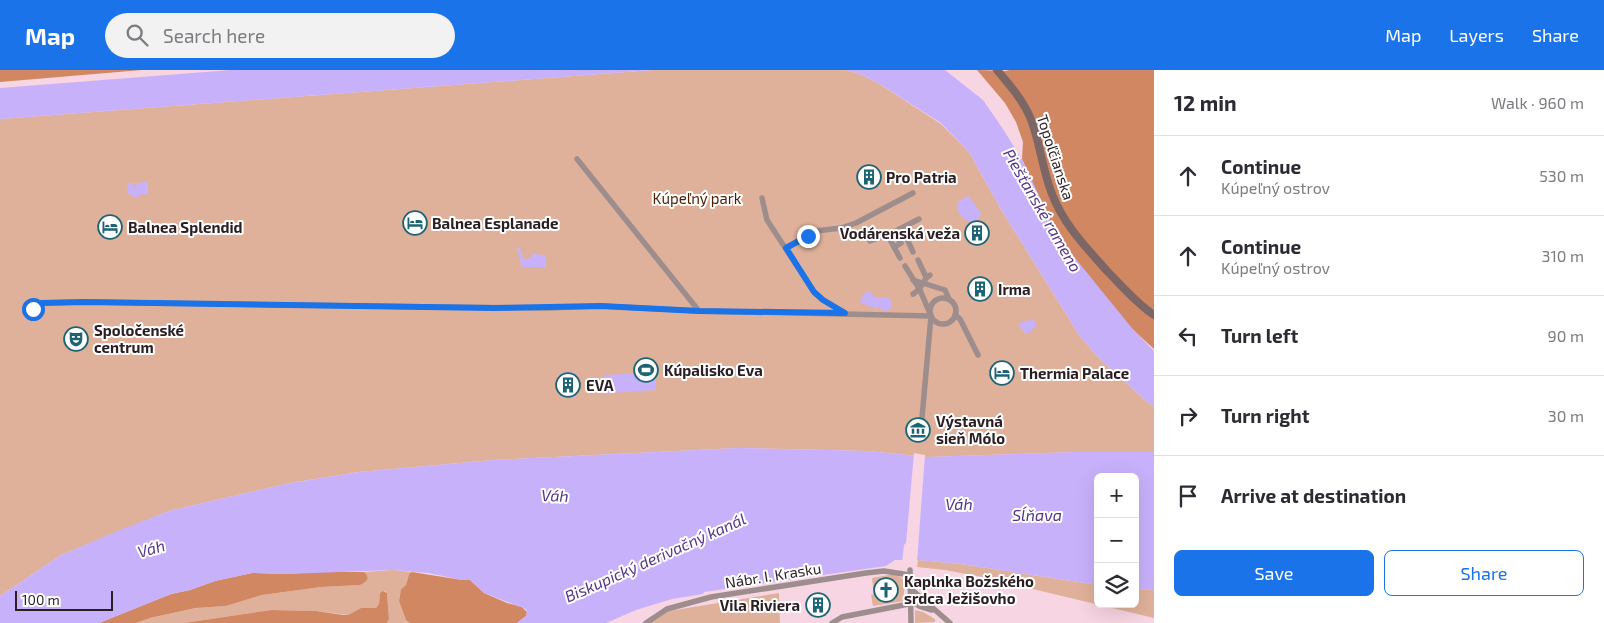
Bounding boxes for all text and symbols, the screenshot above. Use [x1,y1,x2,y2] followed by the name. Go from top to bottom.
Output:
[105,13,455,58] search box
[25,21,75,50] text: Map
[123,21,151,49] icon: search
[163,24,265,47] text: Search here
[1385,24,1421,46] text: Map
[1449,24,1504,46] text: Layers
[1532,24,1579,46] text: Share
[1174,90,1237,115] text: 12 min
[1491,93,1584,112] text: Walk · 960 m
[1034,112,1078,202] street label: Topoľčianska
[1000,145,1086,275] water label: Piešťanské rameno
[1221,155,1301,178] text: Continue
[1174,162,1202,190] icon: ahead
[856,164,882,190] building icon: Pro Patria
[1539,166,1584,185] text: 530 m
[886,168,957,186] place label: Pro Patria
[1221,178,1330,197] text: Kúpeľný ostrov
[653,189,742,207] park label: Kúpeľný park
[402,210,428,236] hotel icon: Balnea Esplanade
[97,214,123,240] hotel icon: Balnea Splendid
[432,214,558,232] place label: Balnea Esplanade
[128,218,243,236] place label: Balnea Splendid
[964,220,990,246] building icon: Vodárenská veža
[840,224,960,242] place label: Vodárenská veža
[797,225,820,248] route end
[1221,235,1301,258] text: Continue
[1174,242,1202,270] icon: ahead
[1542,246,1584,265] text: 310 m
[1221,258,1330,277] text: Kúpeľný ostrov
[967,276,993,302] building icon: Irma
[998,280,1031,298] place label: Irma
[22,298,45,321] route start
[94,321,184,356] place label: Spoločenské centrum
[1174,322,1202,350] icon: left
[1221,324,1298,347] text: Turn left
[63,326,89,352] theatre icon: Spoločenské centrum
[1548,326,1584,345] text: 90 m
[633,357,659,383] sports icon: Kúpalisko Eva
[989,360,1015,386] hotel icon: Thermia Palace
[664,361,763,379] place label: Kúpalisko Eva
[1020,364,1129,382] place label: Thermia Palace
[555,372,581,398] building icon: EVA
[586,376,614,394] place label: EVA
[1174,402,1202,430] icon: right
[1221,404,1309,427] text: Turn right
[1548,406,1584,425] text: 30 m
[936,412,1005,447] place label: Výstavná sieň Mólo
[905,417,931,443] museum icon: Výstavná sieň Mólo
[1094,473,1139,608] map controls
[1094,473,1139,518] button: +
[1174,482,1202,510] icon: arrive
[1221,484,1406,507] text: Arrive at destination
[541,485,569,505] water label: Váh
[945,494,973,513] water label: Váh
[1012,505,1062,524] water label: Sĺňava
[562,508,749,606] water label: Biskupický derivačný kanál
[1094,518,1139,563] button: −
[135,535,167,561] water label: Váh
[1174,550,1374,596] button: Save
[1384,550,1584,596] button: Share
[724,559,822,591] street label: Nábr. I. Krasku
[1094,563,1139,608] button: layers
[904,572,1034,607] place label: Kaplnka Božského srdca Ježišovho
[873,577,899,603] church icon: Kaplnka Božského srdca Ježišovho
[15,588,112,611] scale bar
[22,591,60,608] text: 100 m
[805,592,831,618] building icon: Vila Riviera
[720,596,800,614] place label: Vila Riviera

